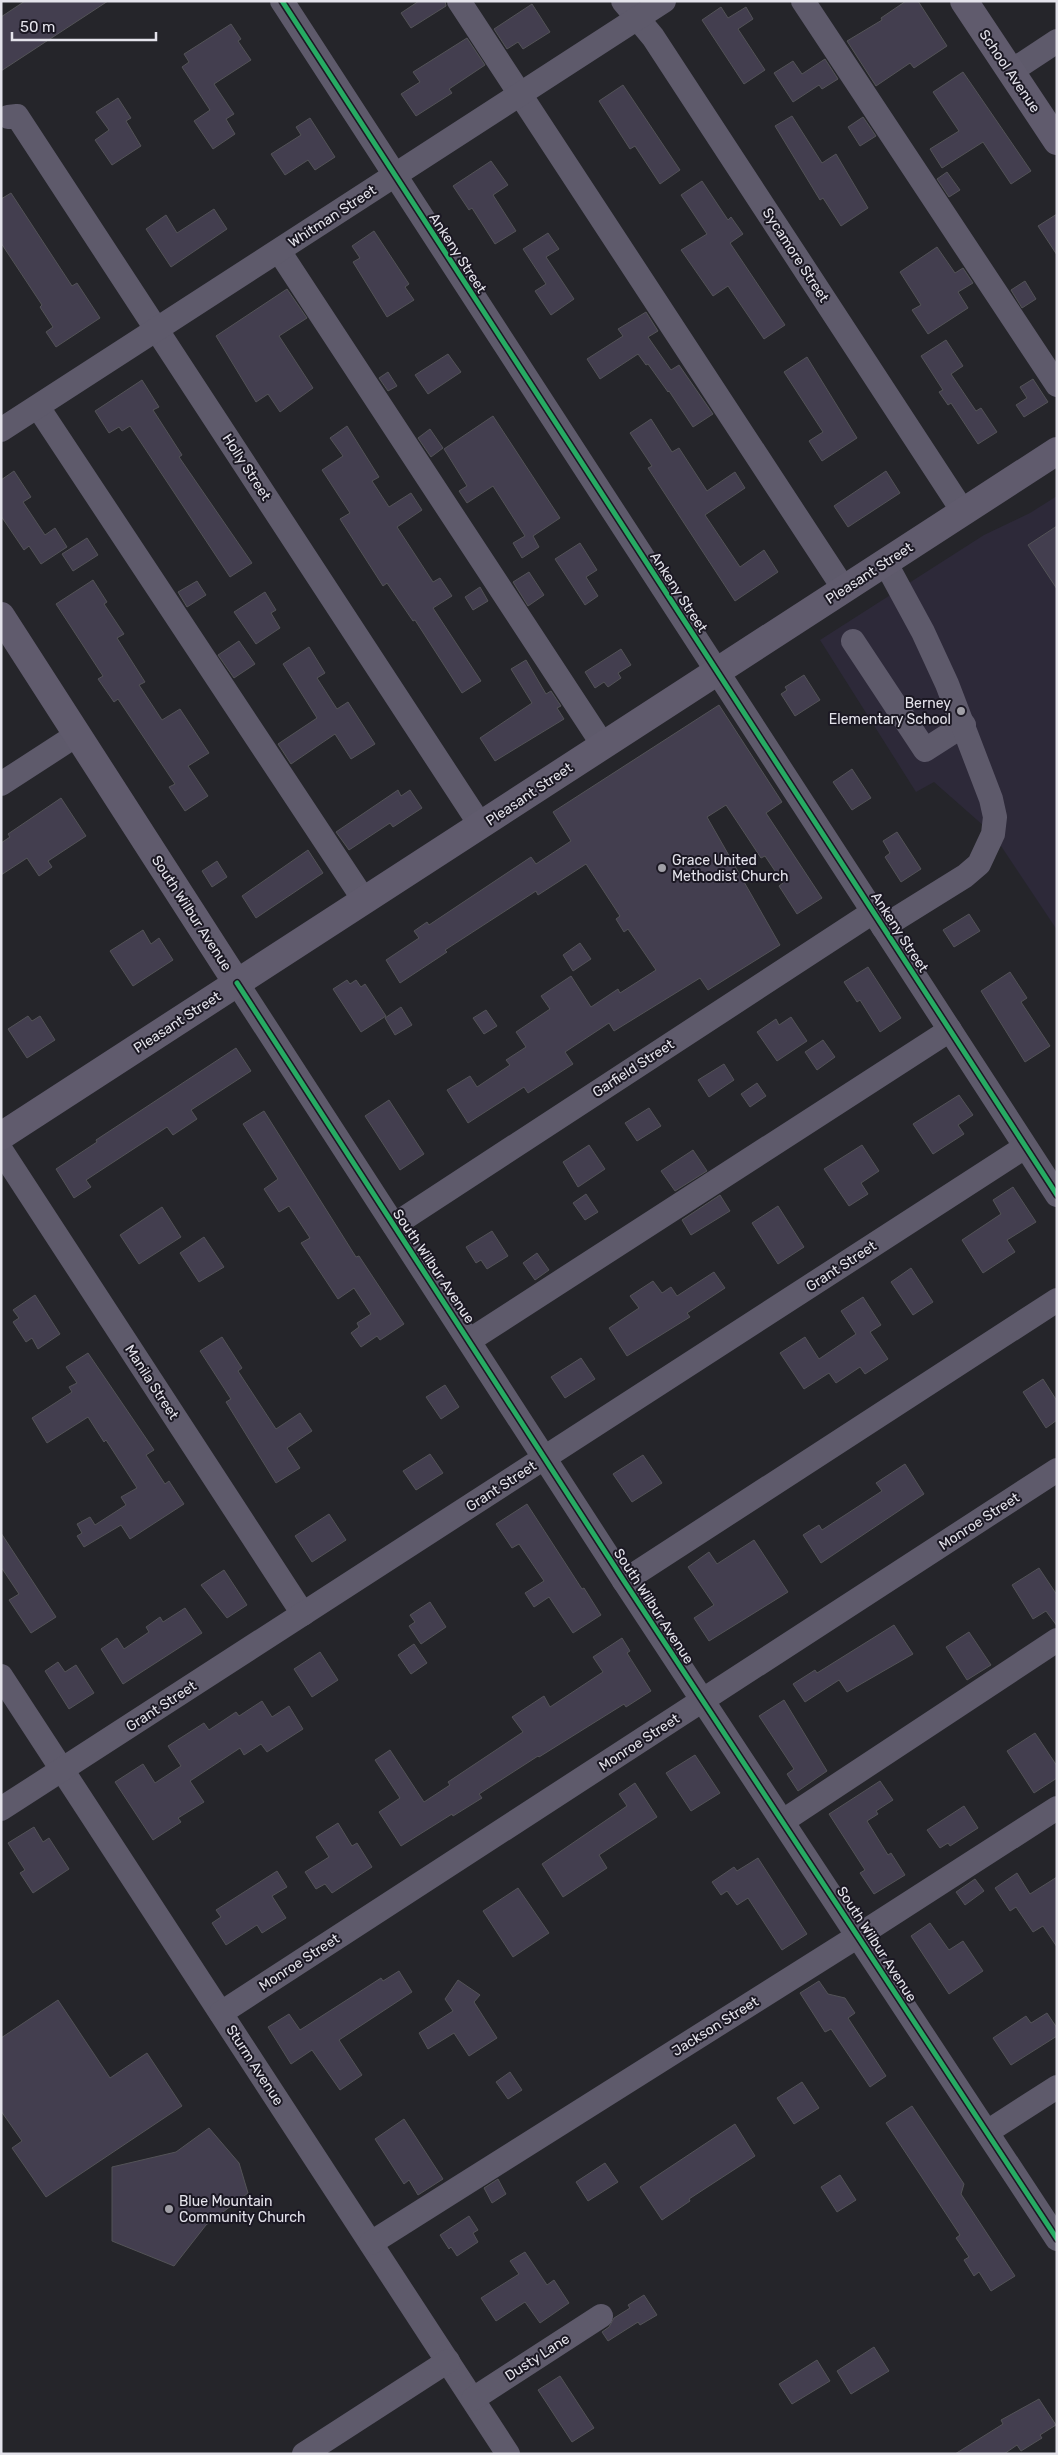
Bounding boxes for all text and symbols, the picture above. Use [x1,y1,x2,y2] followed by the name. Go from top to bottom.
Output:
[12,10,156,42] scale bar
[20,18,55,36] text: 50 m
[976,27,1044,116] street label: School Avenue
[285,181,380,251] street label: Whitman Street
[759,205,833,306] street label: Sycamore Street
[425,210,490,297] street label: Ankeny Street
[219,431,275,504] street label: Holly Street
[822,539,917,608] street label: Pleasant Street
[646,549,711,636] street label: Ankeny Street
[829,695,951,728] place label: Berney Elementary School
[955,705,967,717] marker: Berney Elementary School
[483,759,576,830] street label: Pleasant Street
[148,852,235,974] street label: South Wilbur Avenue
[672,852,788,885] place label: Grace United Methodist Church
[656,862,668,874] marker: Grace United Methodist Church
[867,889,932,976] street label: Ankeny Street
[130,988,225,1057] street label: Pleasant Street
[589,1035,678,1101] street label: Garfield Street
[389,1206,478,1327] street label: South Wilbur Avenue
[803,1237,880,1295] street label: Grant Street
[121,1342,182,1423] street label: Manila Street
[463,1457,540,1515] street label: Grant Street
[936,1489,1023,1554] street label: Monroe Street
[610,1545,697,1667] street label: South Wilbur Avenue
[123,1677,200,1735] street label: Grant Street
[596,1710,683,1775] street label: Monroe Street
[833,1883,920,2005] street label: South Wilbur Avenue
[256,1930,343,1995] street label: Monroe Street
[669,1993,762,2060] street label: Jackson Street
[222,2022,287,2109] street label: Sturm Avenue
[179,2193,306,2226] place label: Blue Mountain Community Church
[163,2203,175,2215] marker: Blue Mountain Community Church
[502,2330,573,2385] street label: Dusty Lane

